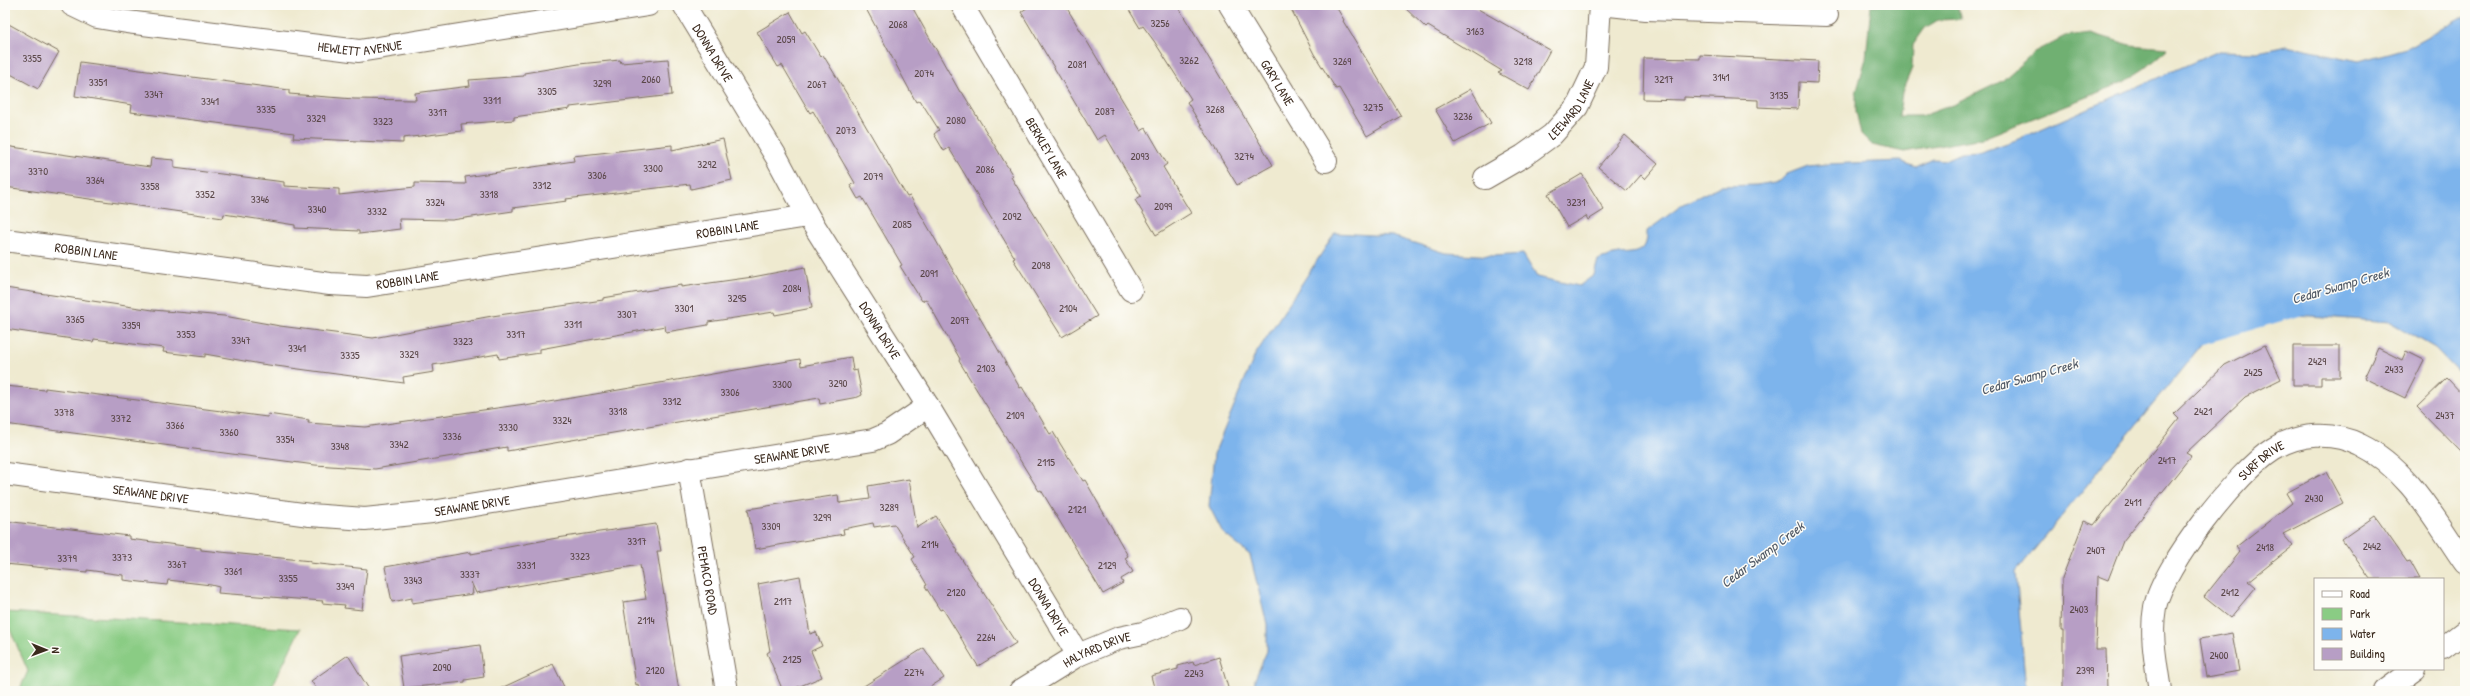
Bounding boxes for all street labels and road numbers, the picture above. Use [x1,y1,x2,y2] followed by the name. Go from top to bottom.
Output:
[689,20,738,85] street label: DONNA DRIVE
[317,35,404,60] street label: HEWLETT AVENUE
[1257,56,1299,109] street label: GARY LANE
[1545,76,1598,144] street label: LEEWARD LANE
[1022,114,1072,182] street label: BERKLEY LANE
[695,215,760,243] street label: ROBBIN LANE
[54,238,119,264] street label: ROBBIN LANE
[375,266,440,293] street label: ROBBIN LANE
[855,298,905,363] street label: DONNA DRIVE
[2234,435,2287,484] street label: SURF DRIVE
[753,438,831,468] street label: SEAWANE DRIVE
[112,480,190,508] street label: SEAWANE DRIVE
[433,490,512,520] street label: SEAWANE DRIVE
[693,545,723,617] street label: PEMACO ROAD
[1025,574,1074,639] street label: DONNA DRIVE
[1059,627,1133,671] street label: HALYARD DRIVE

